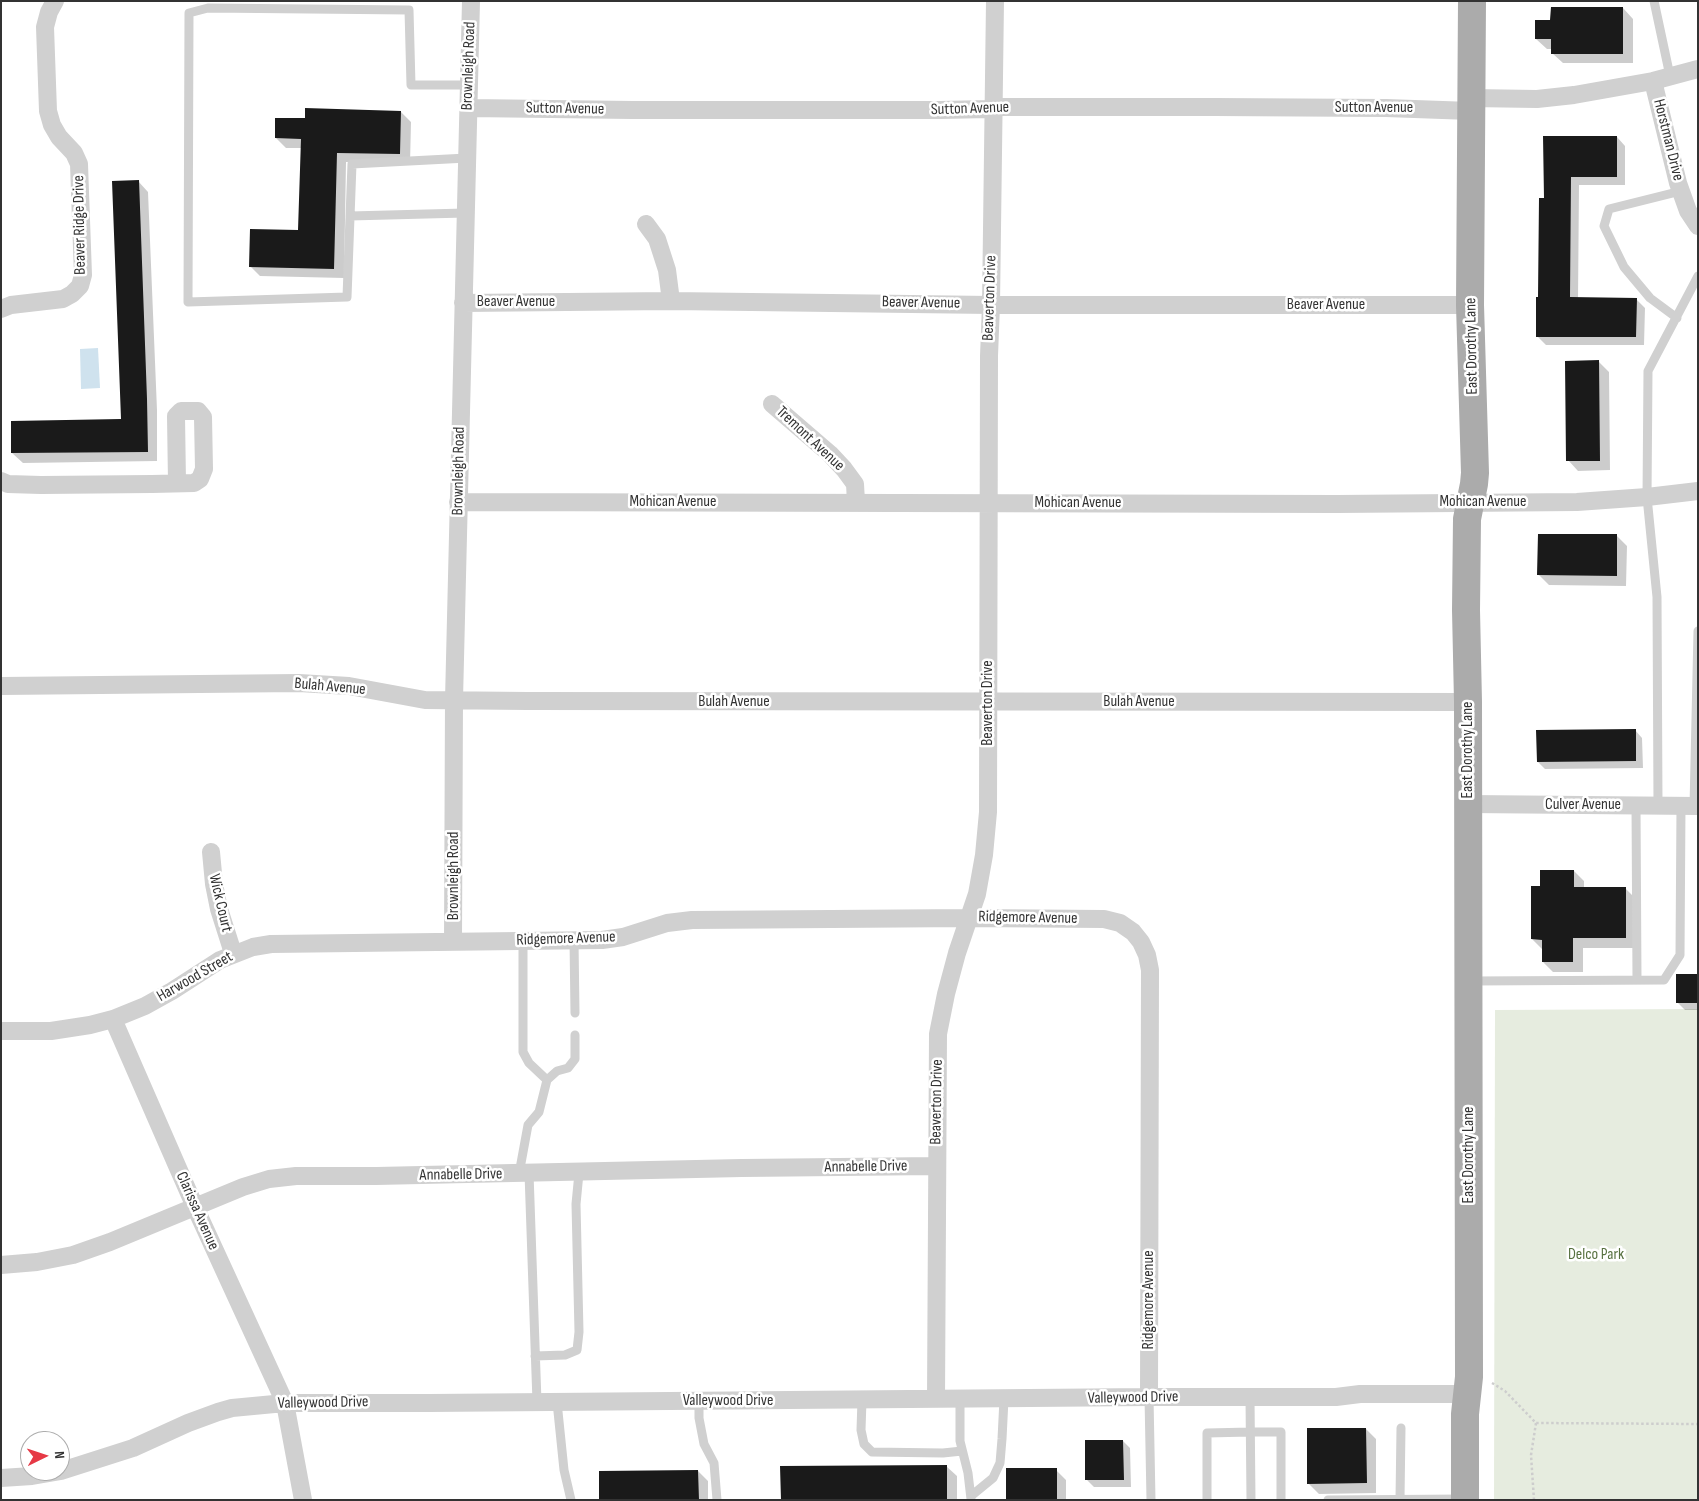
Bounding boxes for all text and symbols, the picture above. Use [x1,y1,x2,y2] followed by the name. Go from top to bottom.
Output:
[458,21,480,111] street label: Brownleigh Road
[1649,97,1687,183] street label: Horstman Drive
[931,98,1009,120] street label: Sutton Avenue
[1335,98,1413,118] street label: Sutton Avenue
[526,99,604,119] street label: Sutton Avenue
[70,175,90,275] street label: Beaver Ridge Drive
[979,255,1001,341] street label: Beaverton Drive
[477,292,555,312] street label: Beaver Avenue
[882,293,960,313] street label: Beaver Avenue
[1287,295,1365,315] street label: Beaver Avenue
[1462,297,1482,395] street label: East Dorothy Lane
[772,402,848,476] street label: Tremont Avenue
[449,427,469,515] street label: Brownleigh Road
[630,492,716,512] street label: Mohican Avenue
[1440,492,1526,512] street label: Mohican Avenue
[1035,493,1121,513] street label: Mohican Avenue
[978,660,998,746] street label: Beaverton Drive
[294,674,366,700] street label: Bulah Avenue
[698,692,770,712] street label: Bulah Avenue
[1103,692,1175,712] street label: Bulah Avenue
[1458,702,1478,798] street label: East Dorothy Lane
[1545,795,1621,815] street label: Culver Avenue
[444,832,464,920] street label: Brownleigh Road
[204,872,236,934] street label: Wick Court
[978,908,1078,928] street label: Ridgemore Avenue
[516,928,616,950] street label: Ridgemore Avenue
[154,948,236,1006] street label: Harwood Street
[927,1059,947,1145] street label: Beaverton Drive
[1459,1107,1479,1203] street label: East Dorothy Lane
[824,1157,908,1177] street label: Annabelle Drive
[419,1165,503,1185] street label: Annabelle Drive
[171,1169,223,1253] street label: Clarissa Avenue
[1568,1245,1624,1265] park label: Delco Park
[1139,1250,1159,1350] street label: Ridgemore Avenue
[1088,1388,1178,1408] street label: Valleywood Drive
[683,1391,773,1411] street label: Valleywood Drive
[278,1393,368,1413] street label: Valleywood Drive
[20,1431,70,1481] north arrow
[51,1451,68,1459] text: N

